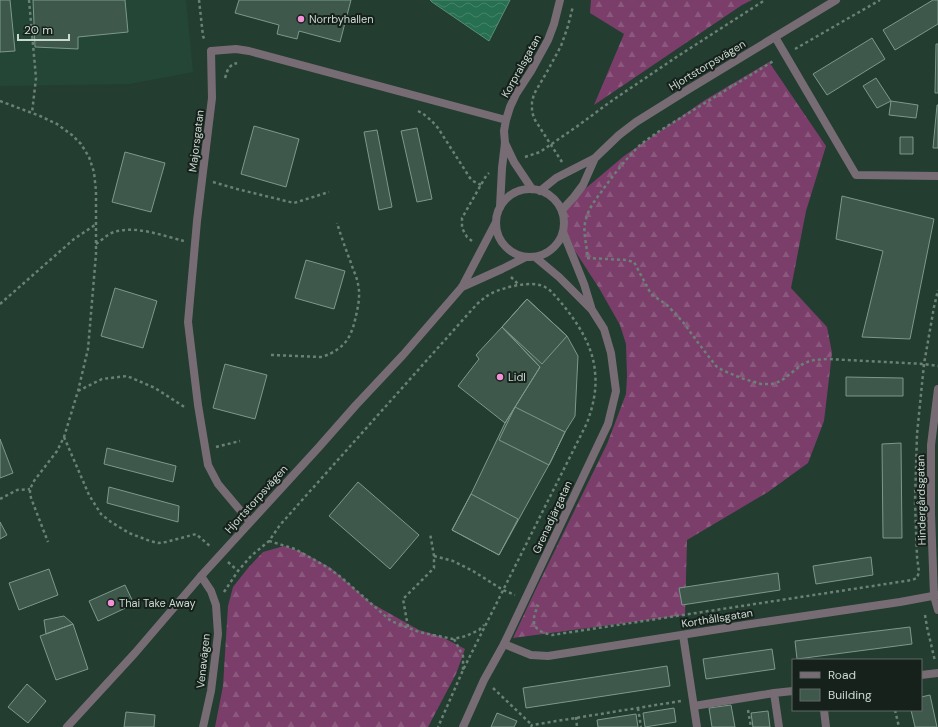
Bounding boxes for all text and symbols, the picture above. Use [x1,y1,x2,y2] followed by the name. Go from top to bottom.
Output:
[309,12,374,26] place label: Norrbyhallen
[296,14,306,24] marker: Norrbyhallen
[18,16,69,42] scale bar
[24,22,53,38] text: 20 m
[498,32,544,100] street label: Korpralsgatan
[666,37,748,93] street label: Hjortstorpsvägen
[185,109,207,173] street label: Majorsgatan
[508,370,526,384] place label: Lidl
[495,372,505,382] marker: Lidl
[913,455,929,545] street label: Hindergårdsgatan
[222,462,290,536] street label: Hjortstorpsvägen
[529,478,575,556] street label: Grenadjärgatan
[119,596,196,610] place label: Thai Take Away
[106,598,116,608] marker: Thai Take Away
[680,605,754,631] street label: Korthållsgatan
[193,633,213,689] street label: Venavägen
[792,659,922,711] legend
[828,667,856,683] text: Road
[828,687,872,703] text: Building

